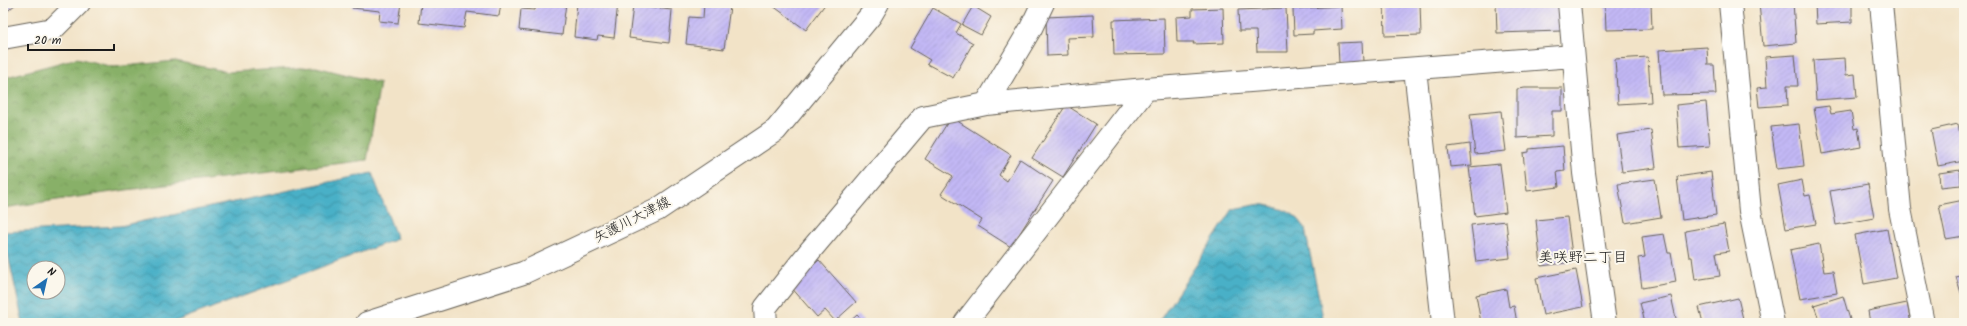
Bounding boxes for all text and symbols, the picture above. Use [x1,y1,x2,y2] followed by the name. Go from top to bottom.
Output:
[28,26,114,52] scale bar
[34,31,62,50] text: 20 m
[590,191,674,249] street label: 矢護川大津線
[1538,246,1628,270] district label: 美咲野二丁目
[26,260,66,300] north arrow
[43,263,59,282] text: N

